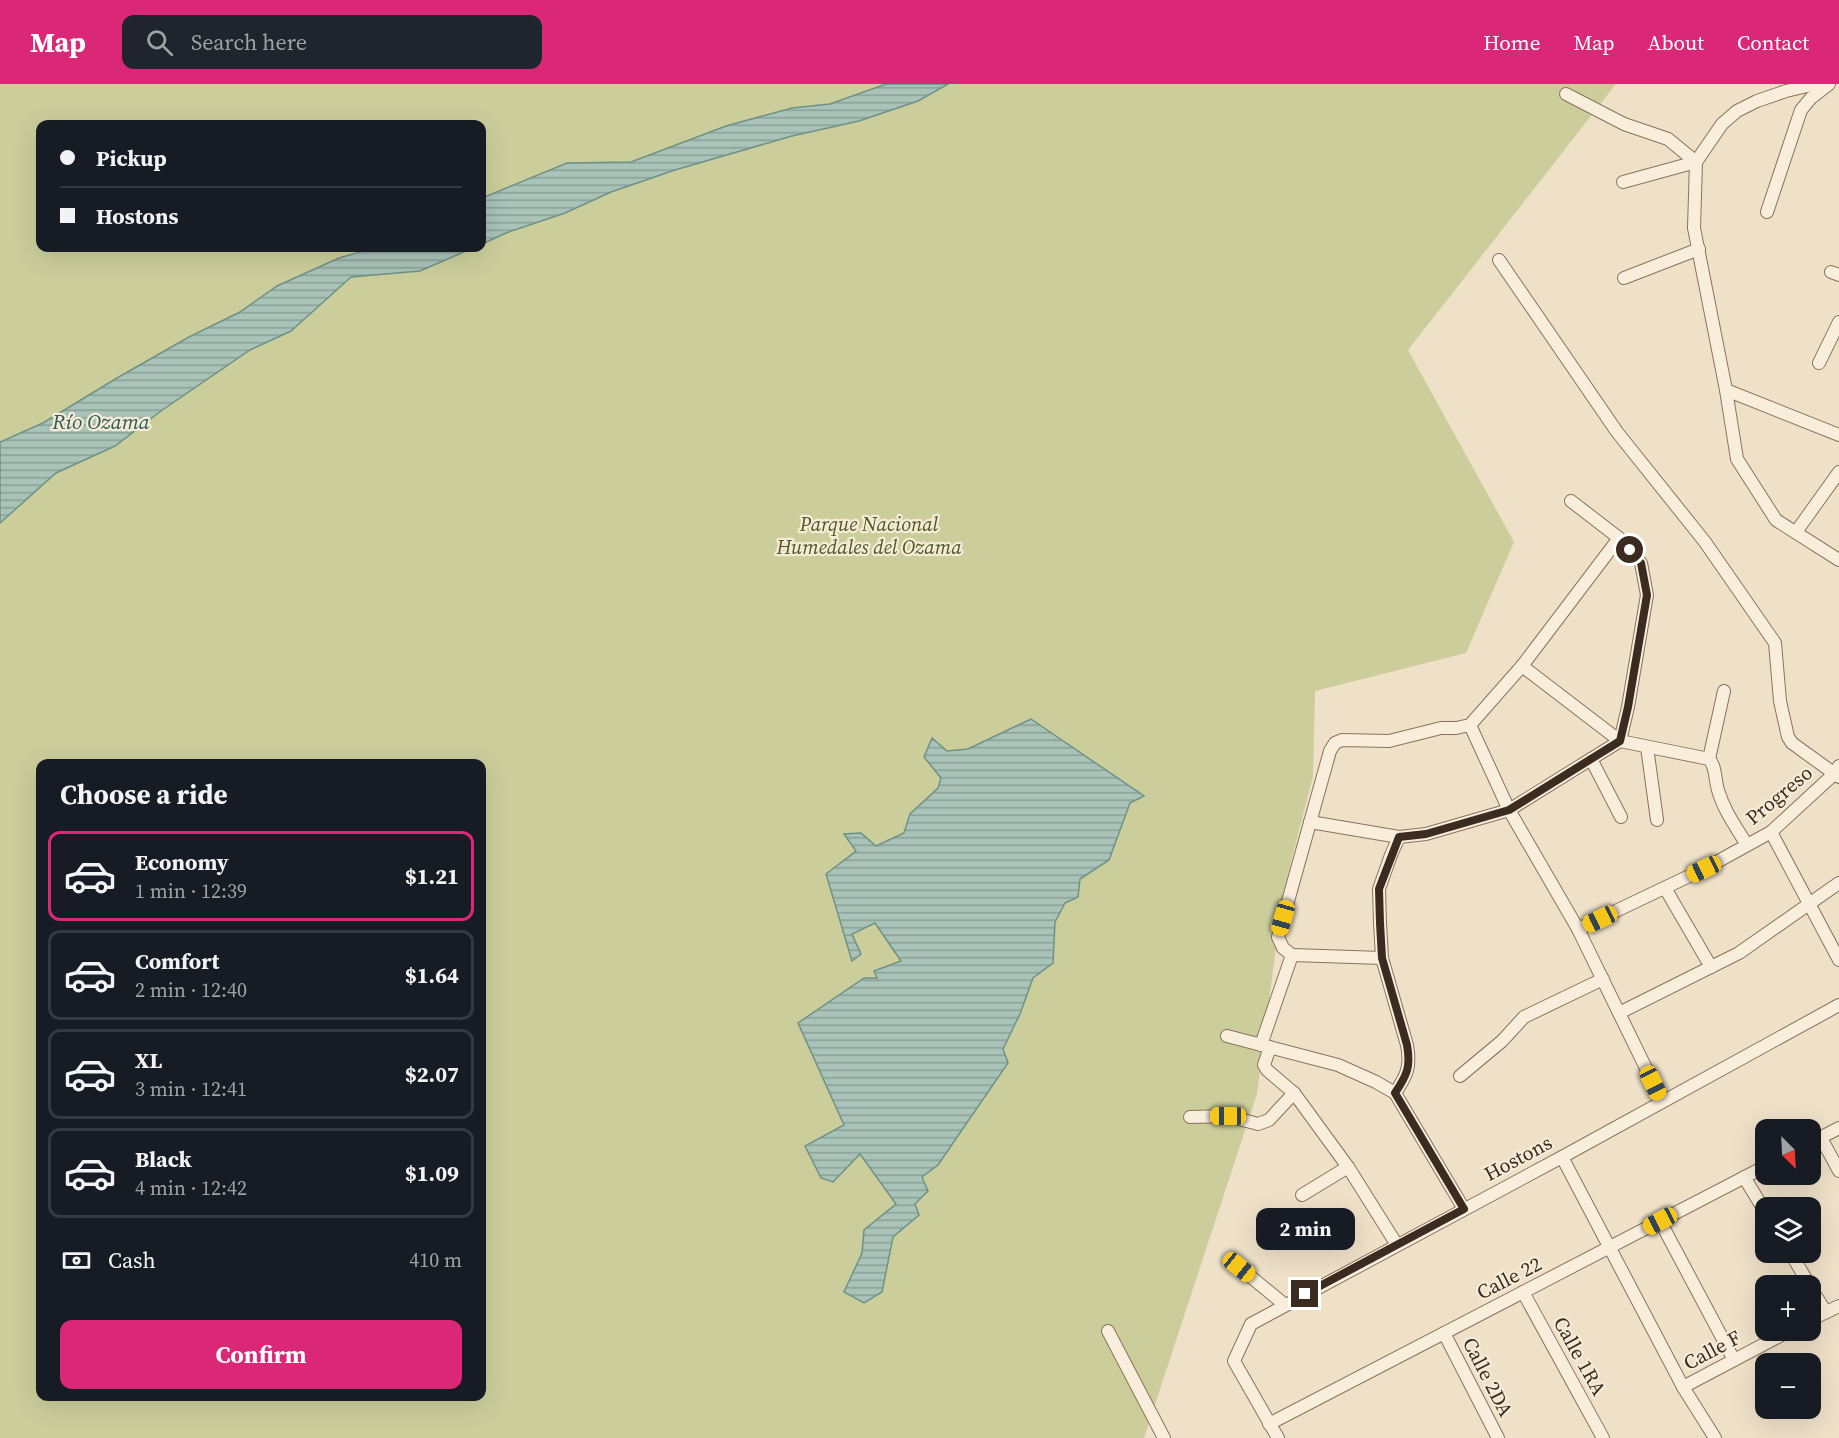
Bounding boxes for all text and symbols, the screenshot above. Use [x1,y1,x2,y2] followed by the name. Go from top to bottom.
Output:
[122,15,542,69] search box
[30,23,86,61] text: Map
[143,26,176,59] icon: search
[191,27,307,57] text: Search here
[1483,28,1541,57] text: Home
[1574,28,1615,57] text: Map
[1648,28,1704,57] text: About
[1737,28,1809,57] text: Contact
[96,143,167,173] text: Pickup
[96,201,178,231] text: Hostons
[51,407,150,436] water label: Río Ozama
[775,510,962,561] park label: Parque Nacional Humedales del Ozama
[1616,536,1643,563] route start
[1740,759,1818,831] street label: Progreso
[60,776,228,813] text: Choose a ride
[135,847,229,877] text: Economy
[63,849,117,903] icon: car
[1684,853,1724,885] car
[405,861,459,891] text: $1.21
[135,877,247,905] text: 1 min · 12:39
[1269,898,1297,938] car
[1580,903,1620,935] car
[135,946,219,976] text: Comfort
[63,948,117,1002] icon: car
[405,960,459,990] text: $1.64
[135,976,247,1004] text: 2 min · 12:40
[135,1045,162,1075] text: XL
[63,1047,117,1101] icon: car
[405,1059,459,1089] text: $2.07
[1637,1063,1669,1103] car
[135,1075,247,1103] text: 3 min · 12:41
[1210,1107,1246,1125] car
[1755,1119,1821,1185] north arrow
[1755,1119,1821,1419] map controls
[1479,1128,1557,1188] street label: Hostons
[135,1144,192,1174] text: Black
[63,1146,117,1200] icon: car
[405,1158,459,1188] text: $1.09
[135,1174,247,1202] text: 4 min · 12:42
[1755,1197,1821,1263] button: layers
[1640,1205,1680,1237] car
[1256,1207,1354,1249] callout: 2 min
[1280,1215,1331,1243] text: 2 min
[60,1244,93,1277] icon: cash
[108,1245,156,1275] text: Cash
[409,1246,462,1274] text: 410 m
[1219,1249,1259,1285] car
[1472,1250,1546,1306] street label: Calle 22
[1755,1275,1821,1341] button: +
[1291,1280,1318,1307] route end
[1547,1312,1613,1401] street label: Calle 1RA
[60,1320,462,1389] button: Confirm
[1678,1323,1746,1377] street label: Calle F
[1456,1332,1520,1422] street label: Calle 2DA
[1755,1353,1821,1419] button: −

